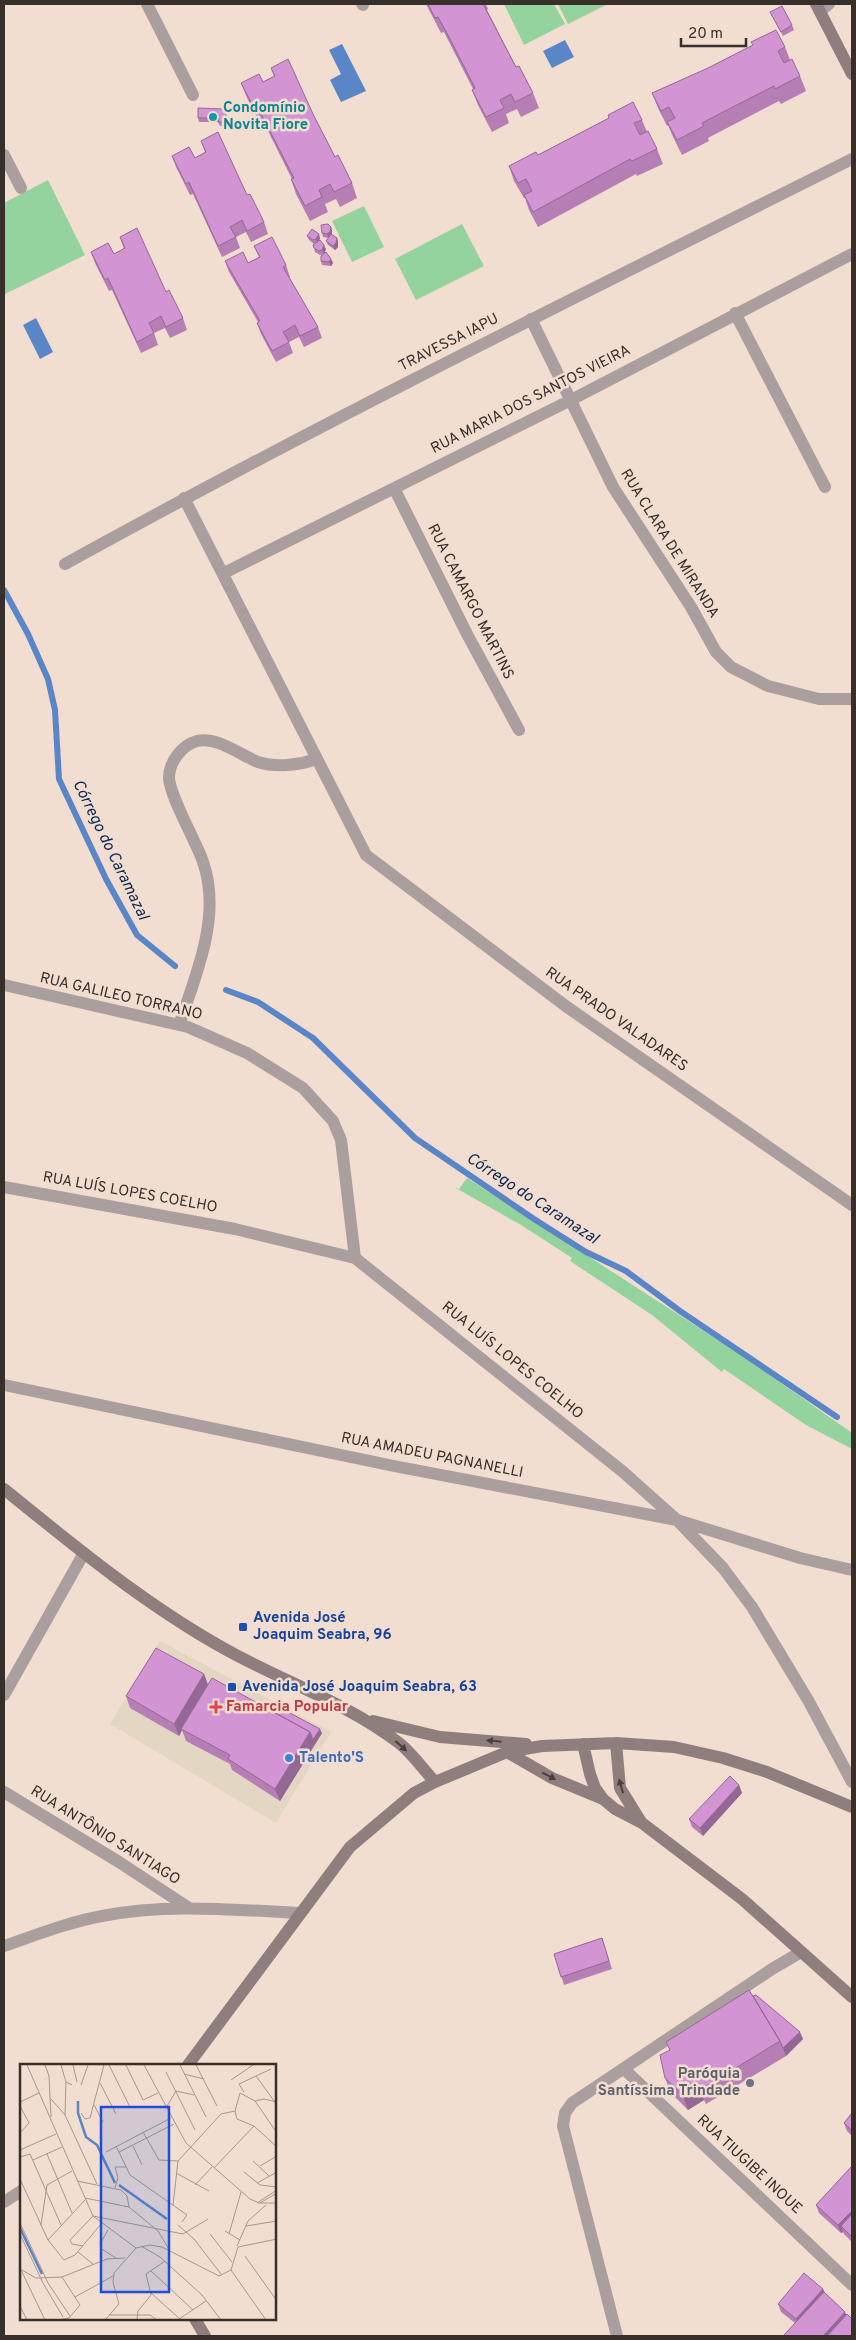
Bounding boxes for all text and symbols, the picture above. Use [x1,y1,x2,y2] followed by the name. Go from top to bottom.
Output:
[681,15,746,47] scale bar
[688,25,723,44] text: 20 m
[223,99,308,135] place label: Condomínio Novita Fiore
[207,111,219,123] marker: Condomínio Novita Fiore
[396,310,502,376] street label: TRAVESSA IAPU
[428,341,634,459] street label: RUA MARIA DOS SANTOS VIEIRA
[615,466,723,622] street label: RUA CLARA DE MIRANDA
[422,521,518,683] street label: RUA CAMARGO MARTINS
[67,777,153,924] water label: Córrego do Caramazal
[541,964,691,1076] street label: RUA PRADO VALADARES
[38,969,204,1025] street label: RUA GALILEO TORRANO
[462,1149,603,1250] water label: Córrego do Caramazal
[41,1167,219,1218] street label: RUA LUÍS LOPES COELHO
[437,1297,587,1424] street label: RUA LUÍS LOPES COELHO
[339,1429,525,1483] street label: RUA AMADEU PAGNANELLI
[253,1609,392,1645] place label: Avenida José Joaquim Seabra, 96
[237,1621,249,1633] marker: Avenida José Joaquim Seabra, 96
[242,1678,477,1697] place label: Avenida José Joaquim Seabra, 63
[226,1681,238,1693] marker: Avenida José Joaquim Seabra, 63
[226,1698,349,1717] place label: Famarcia Popular
[210,1701,222,1713] marker: Famarcia Popular
[486,1737,502,1745] one-way arrow
[395,1740,407,1752] one-way arrow
[299,1749,364,1768] place label: Talento'S
[283,1752,295,1764] marker: Talento'S
[542,1772,557,1780] one-way arrow
[616,1778,624,1793] one-way arrow
[27,1780,185,1890] street label: RUA ANTÔNIO SANTIAGO
[20,2064,276,2320] inset map
[598,2065,740,2101] place label: Paróquia Santíssima Trindade
[744,2077,756,2089] marker: Paróquia Santíssima Trindade
[692,2111,806,2219] street label: RUA TIUGIBE INOUE

